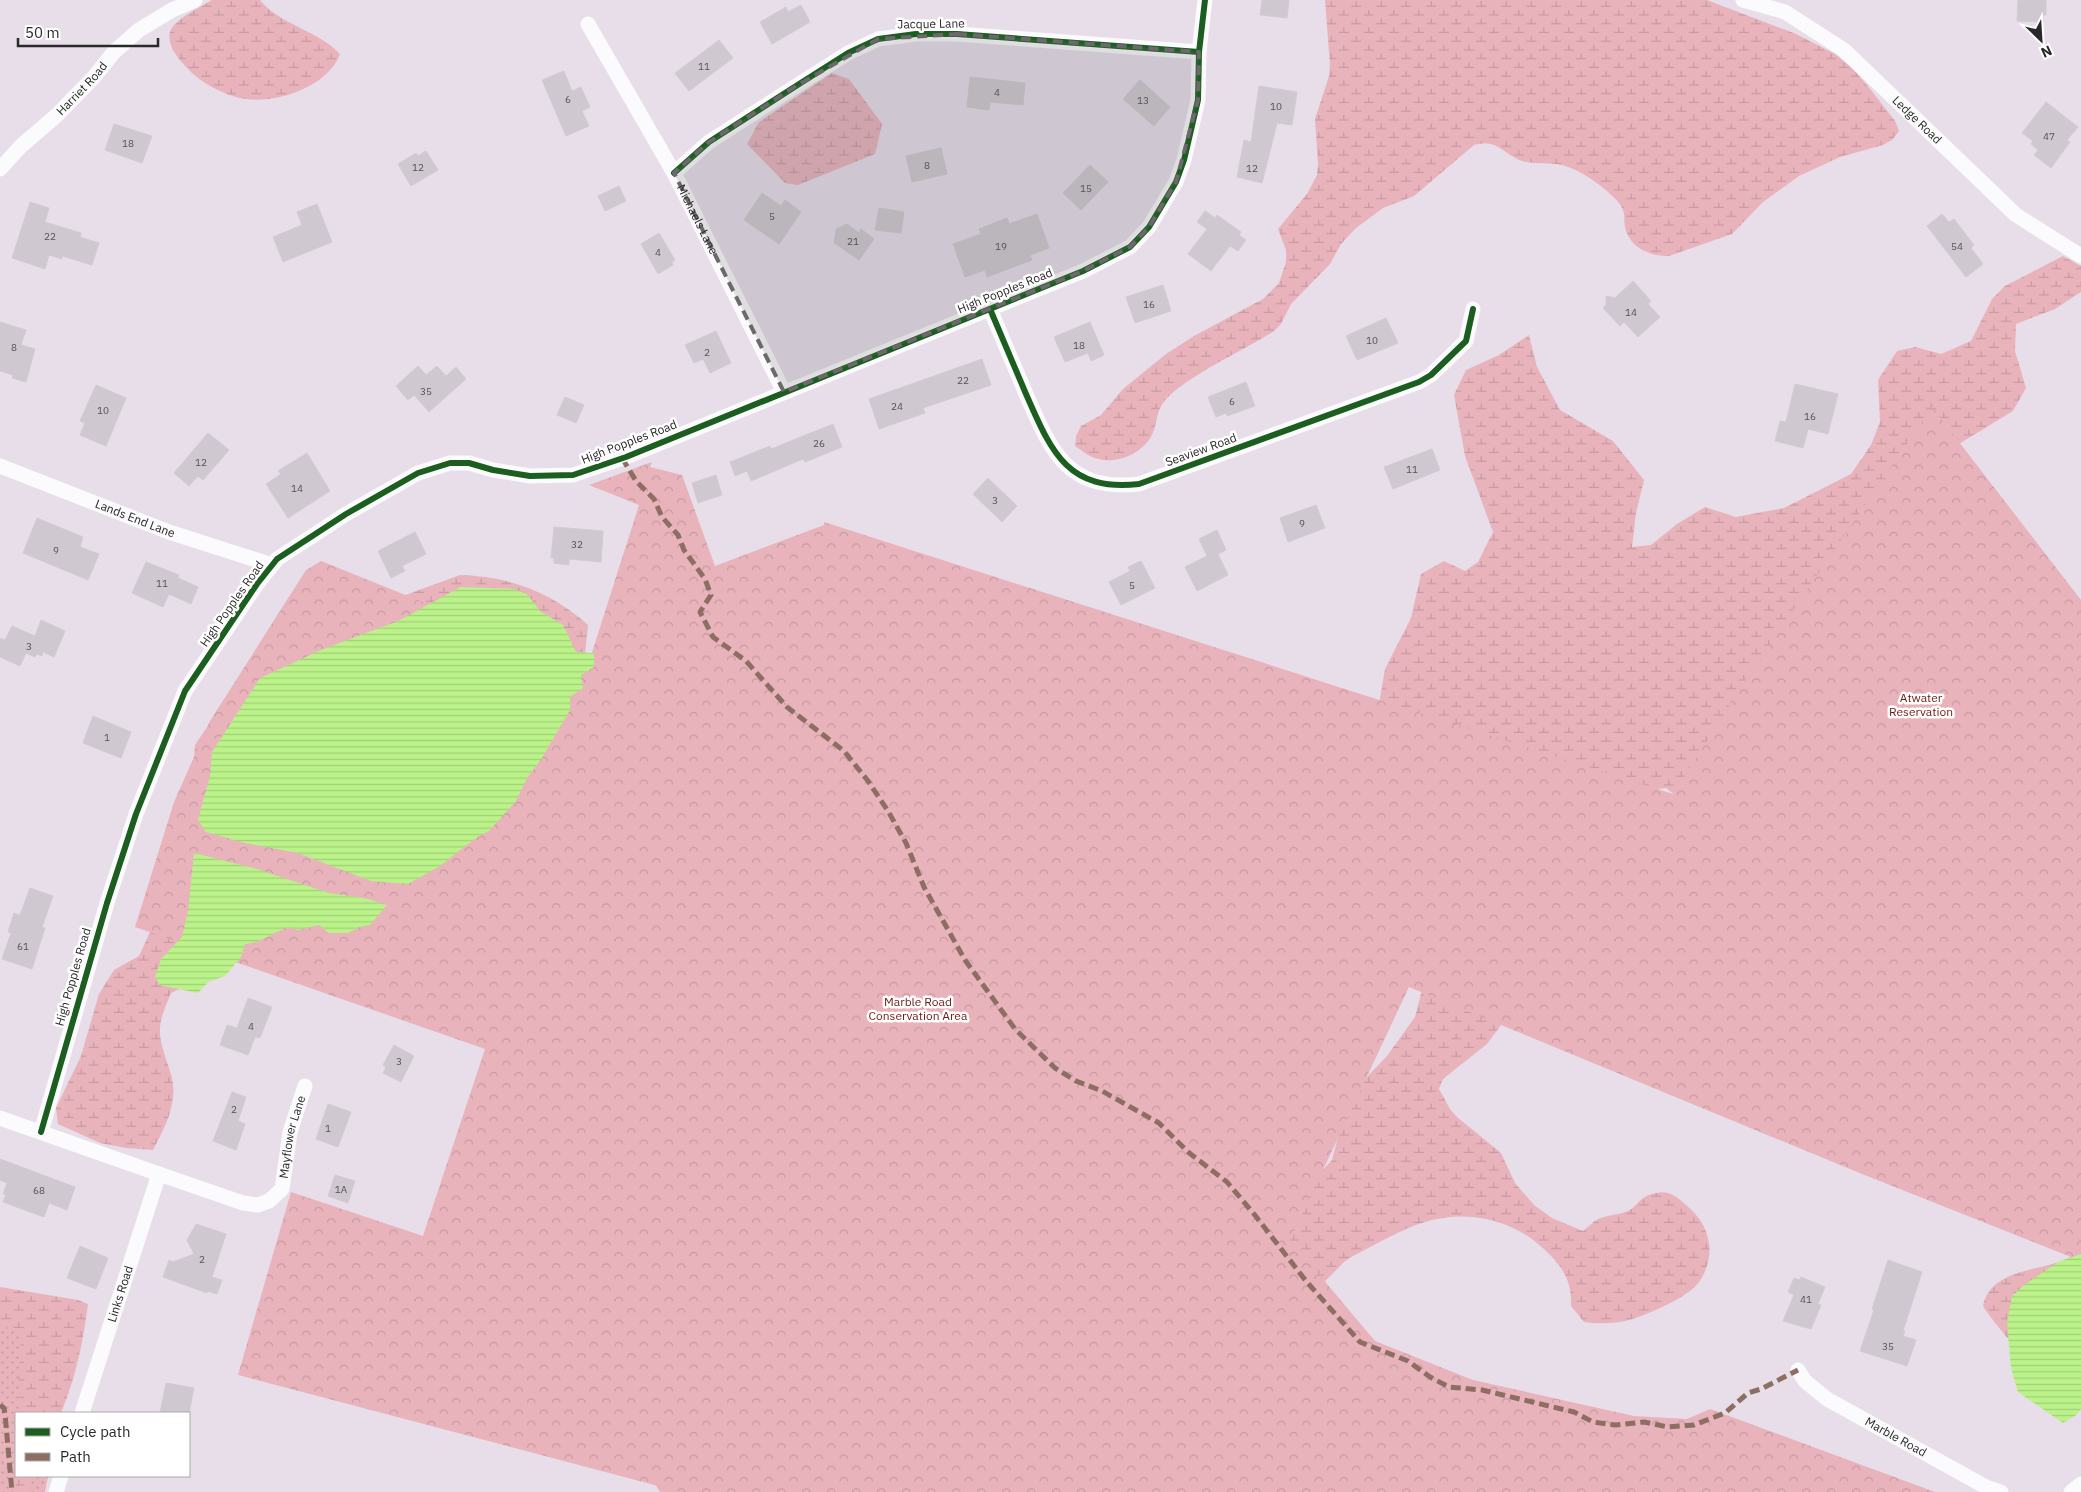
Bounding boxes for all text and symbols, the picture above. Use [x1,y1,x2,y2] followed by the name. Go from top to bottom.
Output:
[18,15,158,47] scale bar
[897,15,965,32] street label: Jacque Lane
[2016,15,2066,65] north arrow
[25,23,60,42] text: 50 m
[2038,41,2055,62] text: N
[53,58,110,118] street label: Harriet Road
[698,60,710,73] house number: 11
[994,86,1000,99] house number: 4
[565,93,571,106] house number: 6
[1889,93,1945,147] street label: Ledge Road
[1137,94,1149,107] house number: 13
[1270,100,1282,113] house number: 10
[2043,130,2055,143] house number: 47
[122,137,134,150] house number: 18
[924,159,930,172] house number: 8
[412,161,424,174] house number: 12
[1246,162,1258,175] house number: 12
[674,182,722,257] street label: Michaels Lane
[1080,182,1092,195] house number: 15
[769,210,775,223] house number: 5
[44,230,56,243] house number: 22
[847,235,859,248] house number: 21
[995,240,1007,253] house number: 19
[1951,240,1963,253] house number: 54
[655,246,661,259] house number: 4
[955,265,1055,316] street label: High Popples Road
[1143,298,1155,311] house number: 16
[1625,306,1637,319] house number: 14
[1366,334,1378,347] house number: 10
[1073,339,1085,352] house number: 18
[11,341,17,354] house number: 8
[704,346,710,359] house number: 2
[957,374,969,387] house number: 22
[420,385,432,398] house number: 35
[1229,395,1235,408] house number: 6
[891,400,903,413] house number: 24
[97,404,109,417] house number: 10
[1804,410,1816,423] house number: 16
[579,416,679,467] street label: High Popples Road
[1163,430,1239,469] street label: Seaview Road
[813,437,825,450] house number: 26
[195,456,207,469] house number: 12
[1406,463,1418,476] house number: 11
[291,482,303,495] house number: 14
[992,494,998,507] house number: 3
[93,496,177,541] street label: Lands End Lane
[1299,517,1305,530] house number: 9
[571,538,583,551] house number: 32
[53,544,59,557] house number: 9
[196,558,267,649] street label: High Popples Road
[156,577,168,590] house number: 11
[1129,579,1135,592] house number: 5
[26,640,32,653] house number: 3
[1889,690,1953,719] park label: Atwater Reservation
[104,731,110,744] house number: 1
[51,926,94,1028] street label: High Popples Road
[17,940,29,953] house number: 61
[869,994,968,1023] park label: Marble Road Conservation Area
[248,1020,254,1033] house number: 4
[396,1055,402,1068] house number: 3
[276,1093,309,1179] street label: Mayflower Lane
[231,1103,237,1116] house number: 2
[325,1122,331,1135] house number: 1
[335,1183,348,1196] house number: 1A
[33,1184,45,1197] house number: 68
[199,1253,205,1266] house number: 2
[104,1264,136,1324] street label: Links Road
[1800,1293,1812,1306] house number: 41
[1882,1340,1894,1353] house number: 35
[15,1412,190,1477] legend
[1863,1414,1929,1460] street label: Marble Road
[60,1422,131,1441] text: Cycle path
[60,1447,91,1466] text: Path

